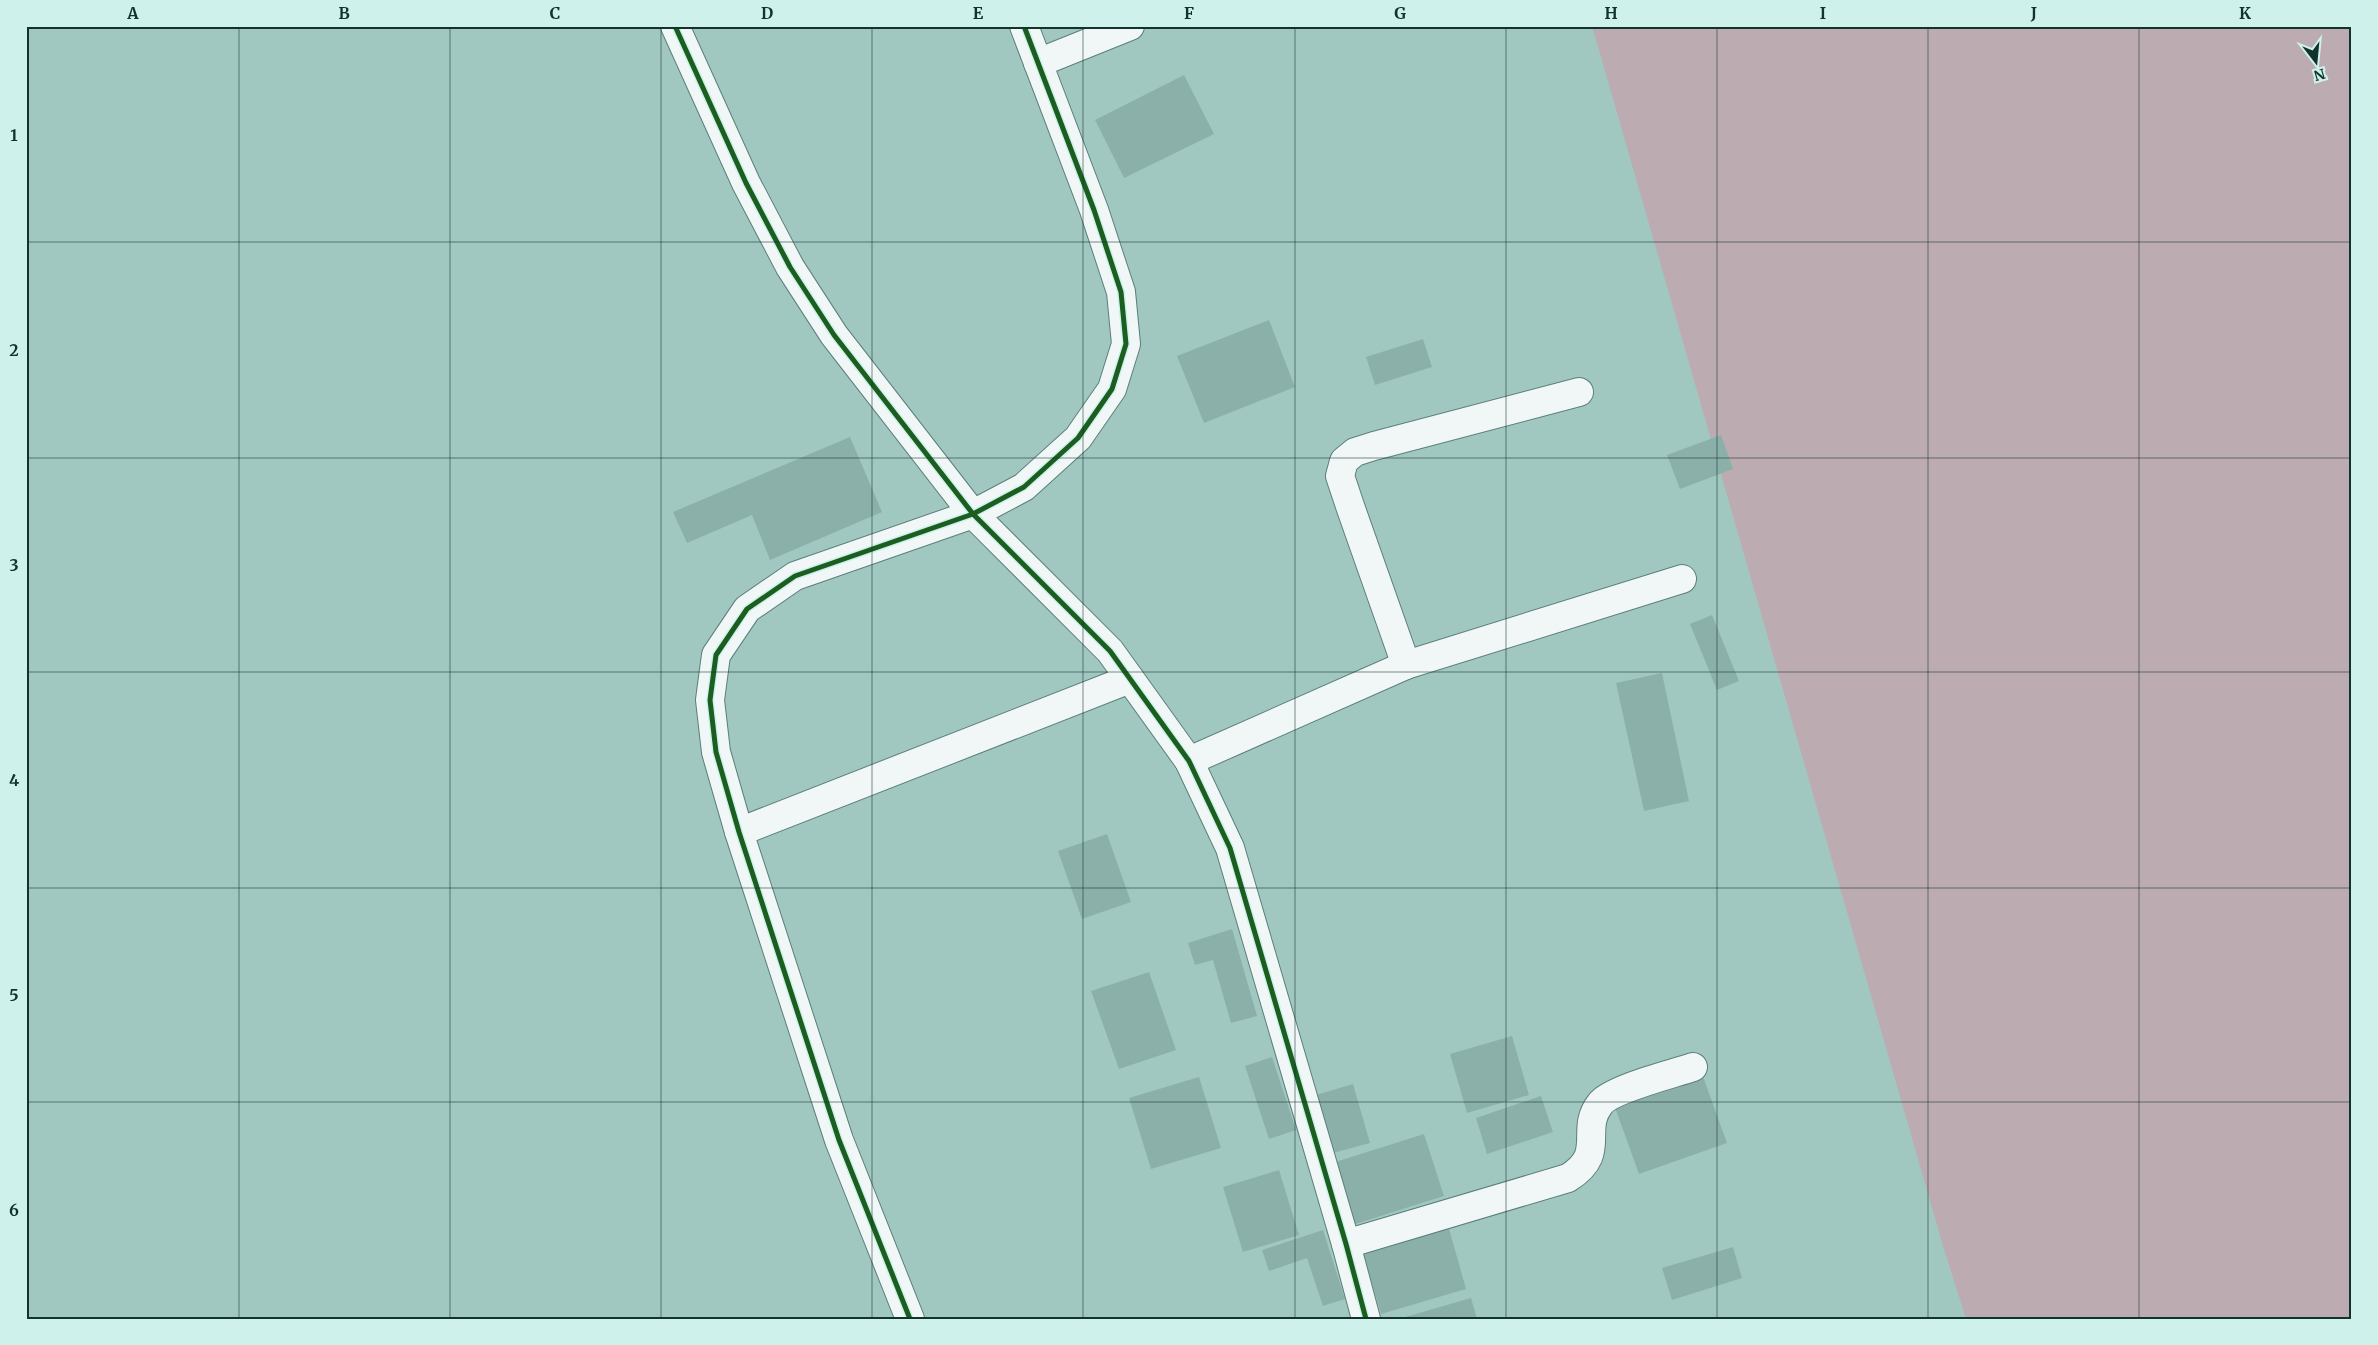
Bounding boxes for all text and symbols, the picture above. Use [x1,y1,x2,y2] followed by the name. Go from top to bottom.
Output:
[126,3,139,23] text: A
[338,3,350,23] text: B
[550,3,560,23] text: C
[761,3,773,23] text: D
[973,3,984,23] text: E
[1184,3,1194,23] text: F
[1394,3,1406,23] text: G
[1604,3,1618,23] text: H
[1820,3,1826,23] text: I
[2030,3,2037,23] text: J
[2239,3,2251,23] text: K
[2290,38,2340,88] north arrow
[2312,64,2327,85] text: N
[10,125,18,145] text: 1
[9,340,19,360] text: 2
[9,555,19,575] text: 3
[9,770,19,790] text: 4
[9,985,19,1005] text: 5
[9,1200,19,1220] text: 6

